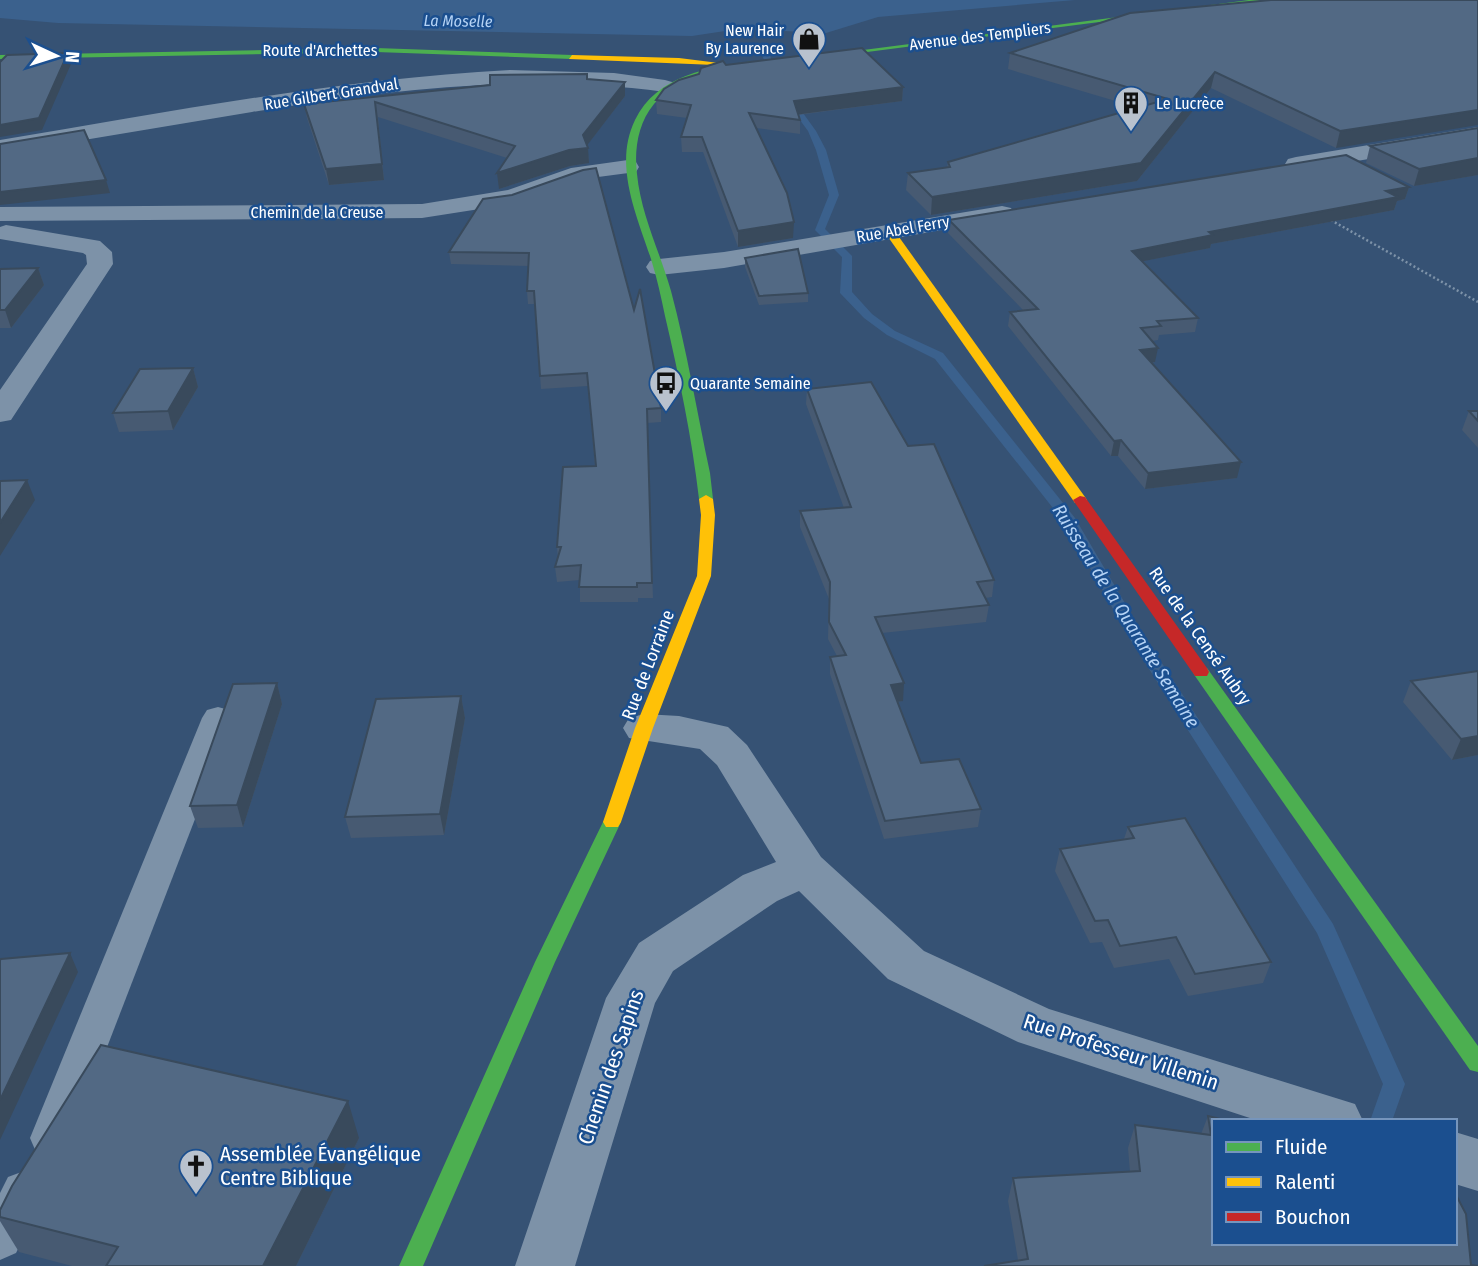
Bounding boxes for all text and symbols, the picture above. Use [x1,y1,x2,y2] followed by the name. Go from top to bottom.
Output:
[424,11,493,31] water label: La Moselle
[908,18,1052,54] street label: Avenue des Templiers
[790,20,828,69] shop icon: New Hair By Laurence
[21,21,91,91] north arrow
[705,21,784,58] place label: New Hair By Laurence
[263,41,378,60] street label: Route d'Archettes
[61,51,84,64] text: N
[263,74,399,114] street label: Rue Gilbert Grandval
[1112,84,1150,133] building icon: Le Lucrèce
[1156,94,1224,113] place label: Le Lucrèce
[251,203,384,222] street label: Chemin de la Creuse
[855,211,952,247] street label: Rue Abel Ferry
[647,364,685,413] bus stop icon: Quarante Semaine
[690,374,811,393] place label: Quarante Semaine
[1048,500,1204,732] water label: Ruisseau de la Quarante Semaine
[1144,563,1256,709] street label: Rue de la Censé Aubry
[617,607,679,723] street label: Rue de Lorraine
[572,986,650,1148] street label: Chemin des Sapins
[1020,1008,1222,1096] street label: Rue Professeur Villemin
[1212,1119,1457,1245] legend
[1275,1134,1327,1160] text: Fluide
[220,1141,421,1191] place label: Assemblée Évangélique Centre Biblique
[177,1147,215,1196] church icon: Assemblée Évangélique Centre Biblique
[1275,1169,1335,1195] text: Ralenti
[1275,1204,1351,1230] text: Bouchon

